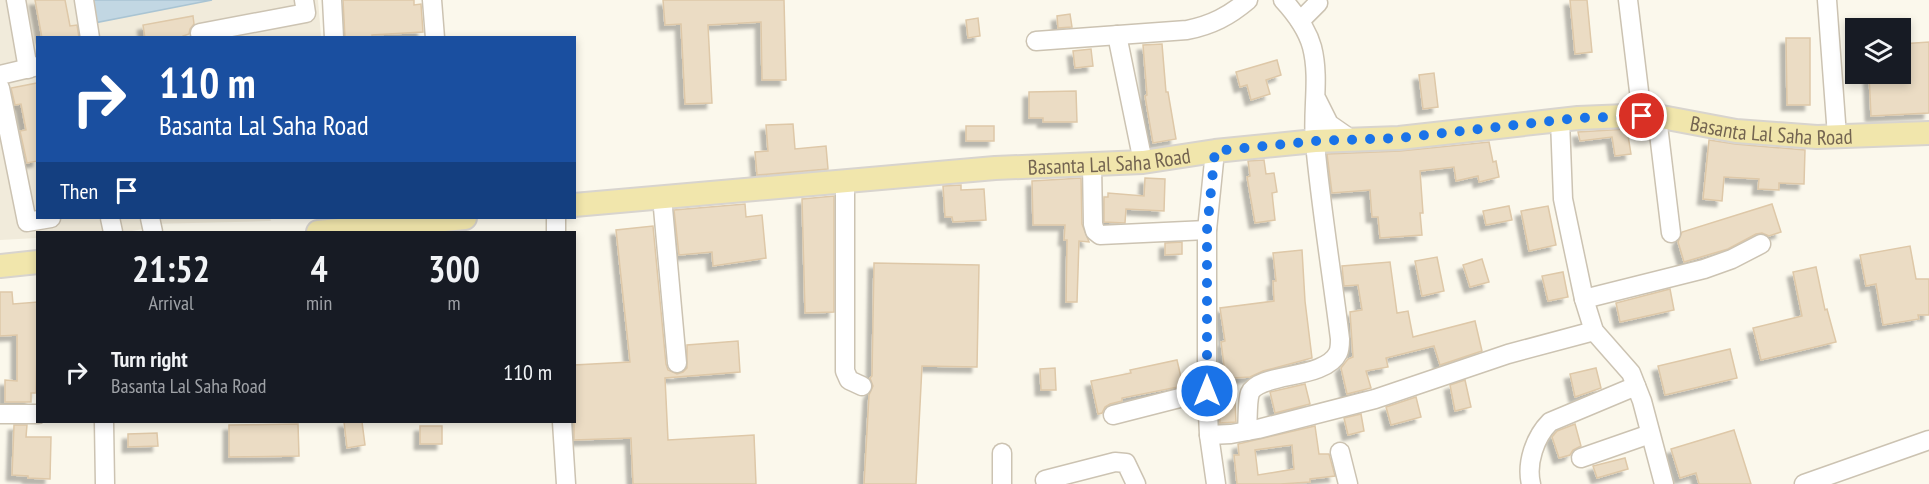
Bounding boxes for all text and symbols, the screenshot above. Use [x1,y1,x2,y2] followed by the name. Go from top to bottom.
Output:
[1845,18,1911,84] map controls
[1845,18,1911,84] button: layers
[159,55,256,110] text: 110 m
[60,60,138,138] icon: right
[1616,90,1667,141] pin
[1625,99,1658,132] icon: arrive
[159,108,369,142] text: Basanta Lal Saha Road
[1688,109,1853,151] street label: Basanta Lal Saha Road
[1027,141,1192,180] street label: Basanta Lal Saha Road
[110,174,143,207] icon: arrive
[60,177,98,205] text: Then
[132,245,210,292] text: 21:52
[310,245,328,292] text: 4
[428,245,480,292] text: 300
[148,290,194,316] text: Arrival
[306,290,332,316] text: min
[448,290,461,316] text: m
[111,345,188,373] text: Turn right
[60,356,93,389] icon: right
[503,358,552,386] text: 110 m
[1175,359,1239,423] position arrow
[111,373,266,399] text: Basanta Lal Saha Road

